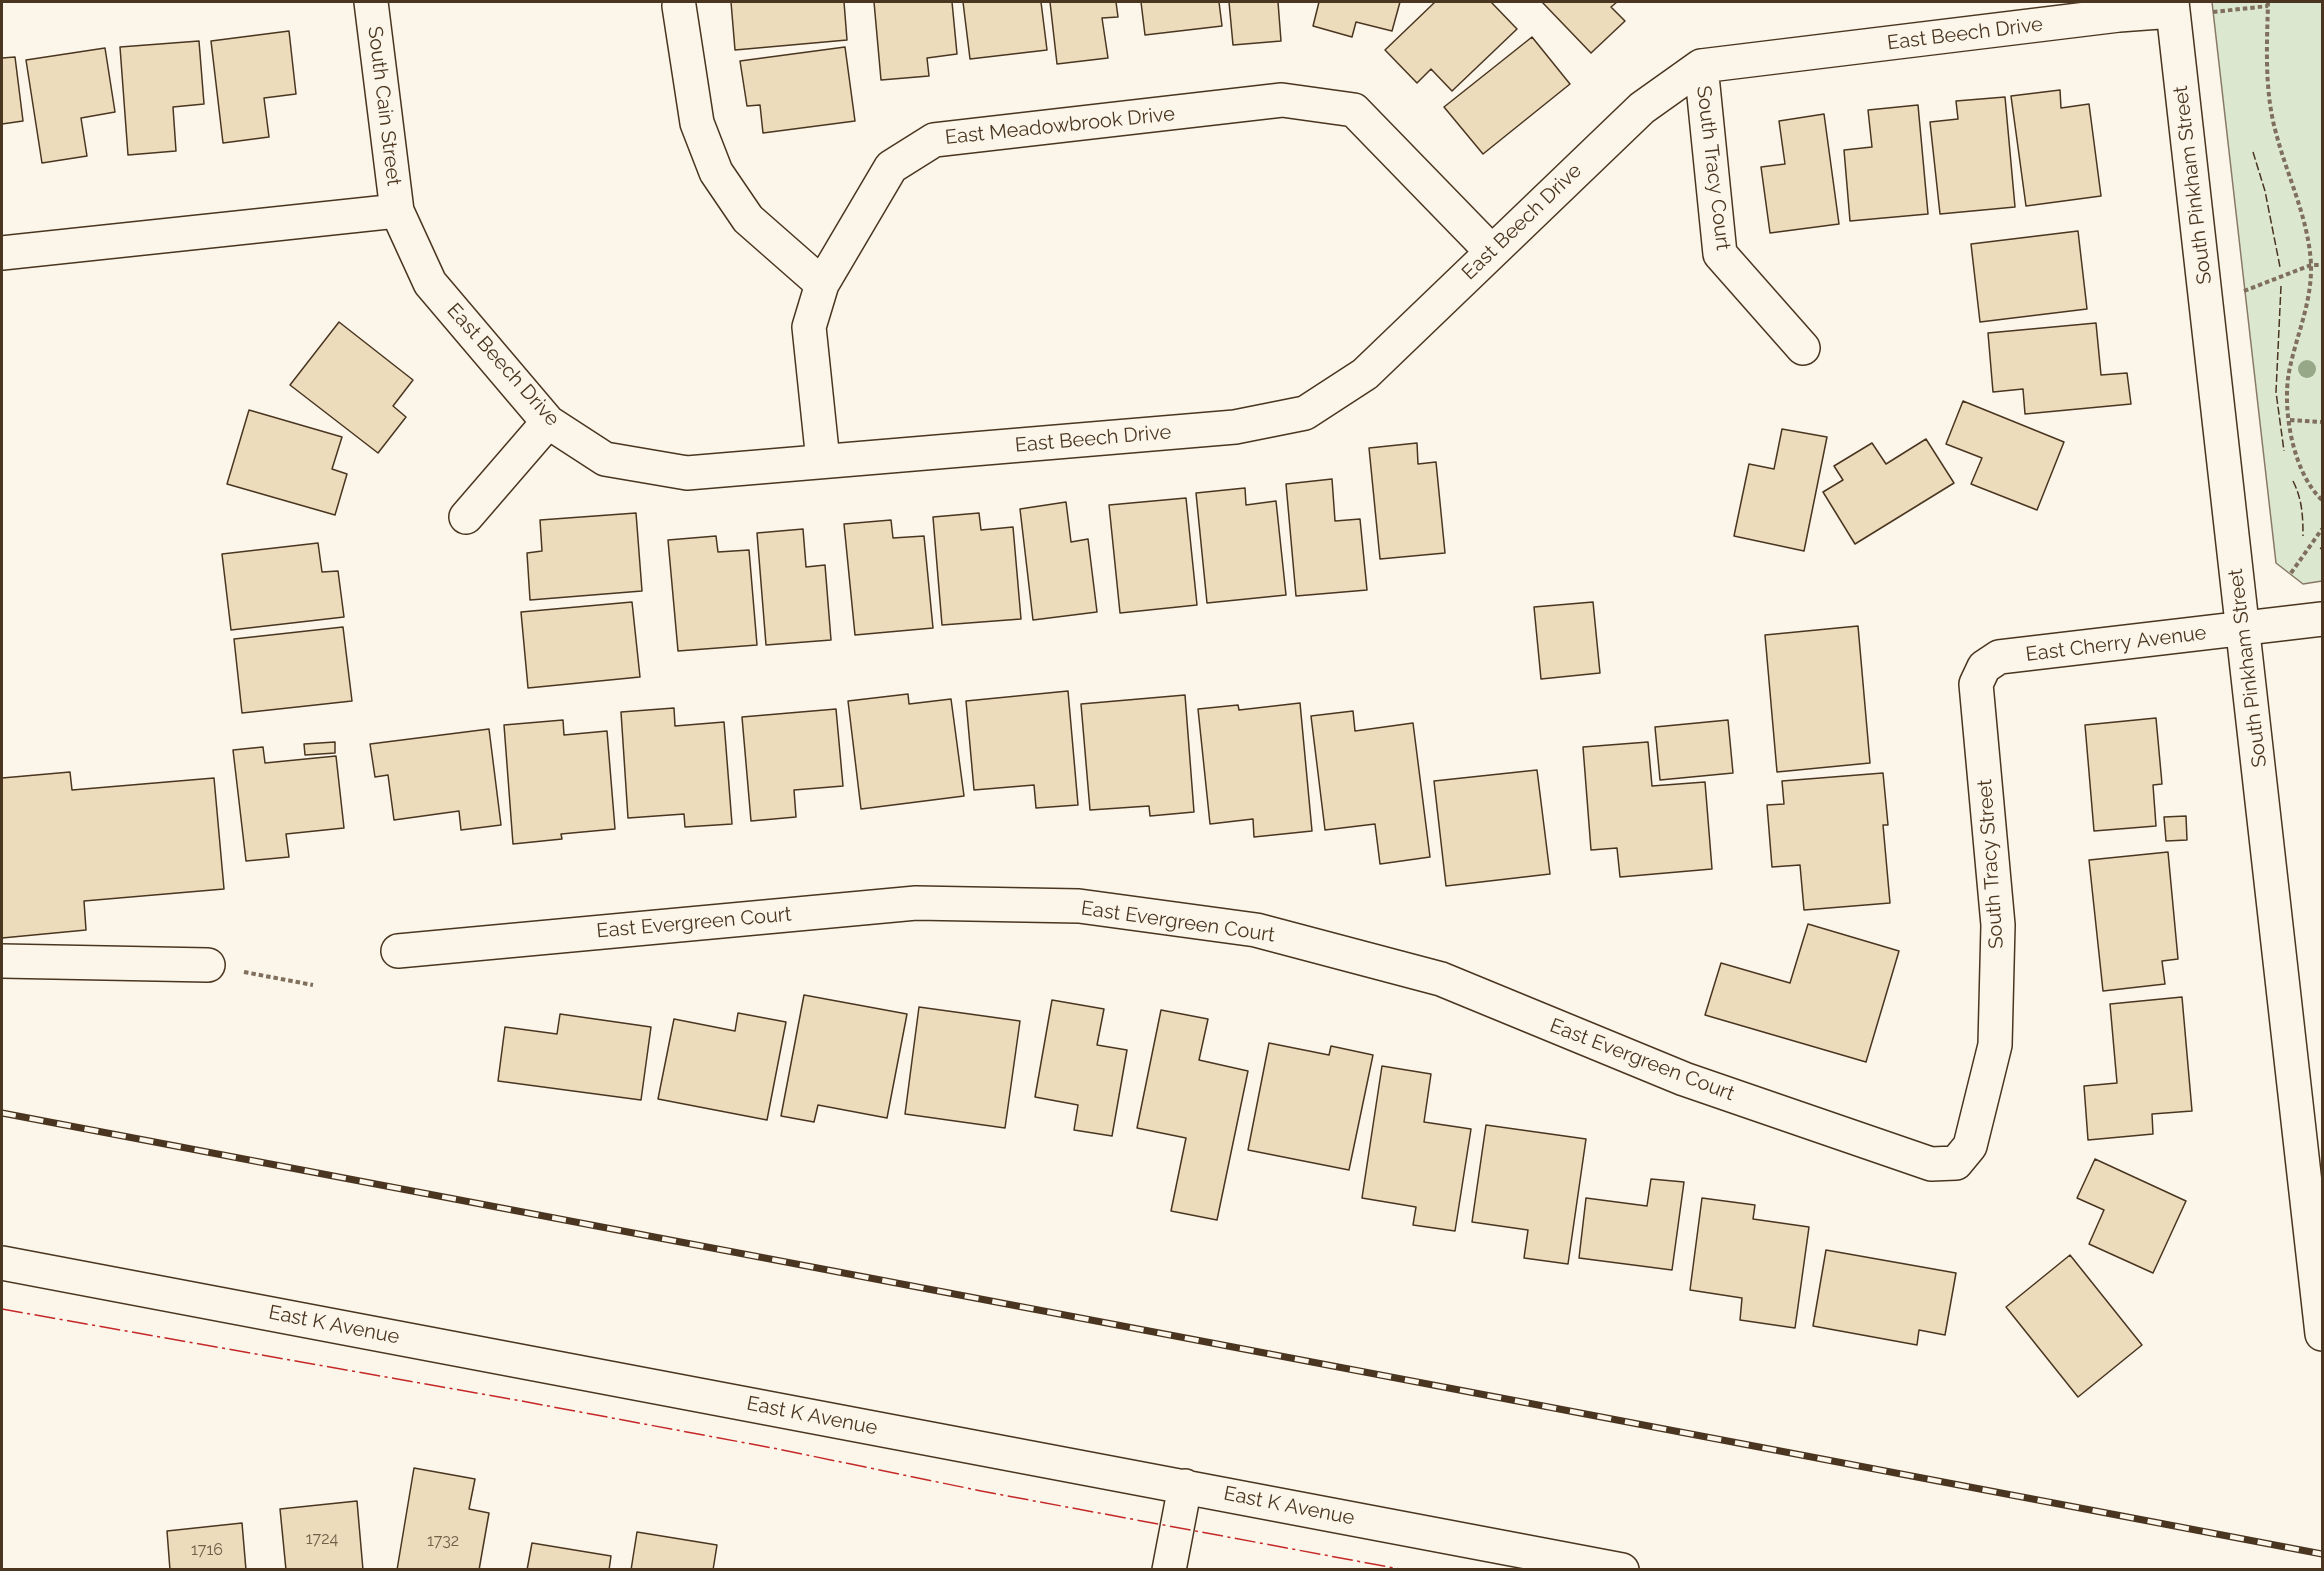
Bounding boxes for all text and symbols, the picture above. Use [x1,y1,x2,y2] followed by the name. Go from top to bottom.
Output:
[1886,13,2044,55] street label: East Beech Drive
[362,25,406,187] street label: South Cain Street
[1691,84,1735,252] street label: South Tracy Court
[2169,84,2217,286] street label: South Pinkham Street
[944,102,1176,150] street label: East Meadowbrook Drive
[1457,159,1587,285] street label: East Beech Drive
[442,299,564,431] street label: East Beech Drive
[1014,420,1172,458] street label: East Beech Drive
[2224,567,2272,769] street label: South Pinkham Street
[2024,621,2208,667] street label: East Cherry Avenue
[1973,778,2009,950] street label: South Tracy Street
[1079,897,1277,947] street label: East Evergreen Court
[596,903,792,943] street label: East Evergreen Court
[1546,1014,1738,1106] street label: East Evergreen Court
[267,1301,401,1349] street label: East K Avenue
[745,1392,879,1440] street label: East K Avenue
[1222,1482,1356,1530] street label: East K Avenue
[306,1529,338,1549] house number: 1724
[427,1531,459,1551] house number: 1732
[191,1540,223,1560] house number: 1716

